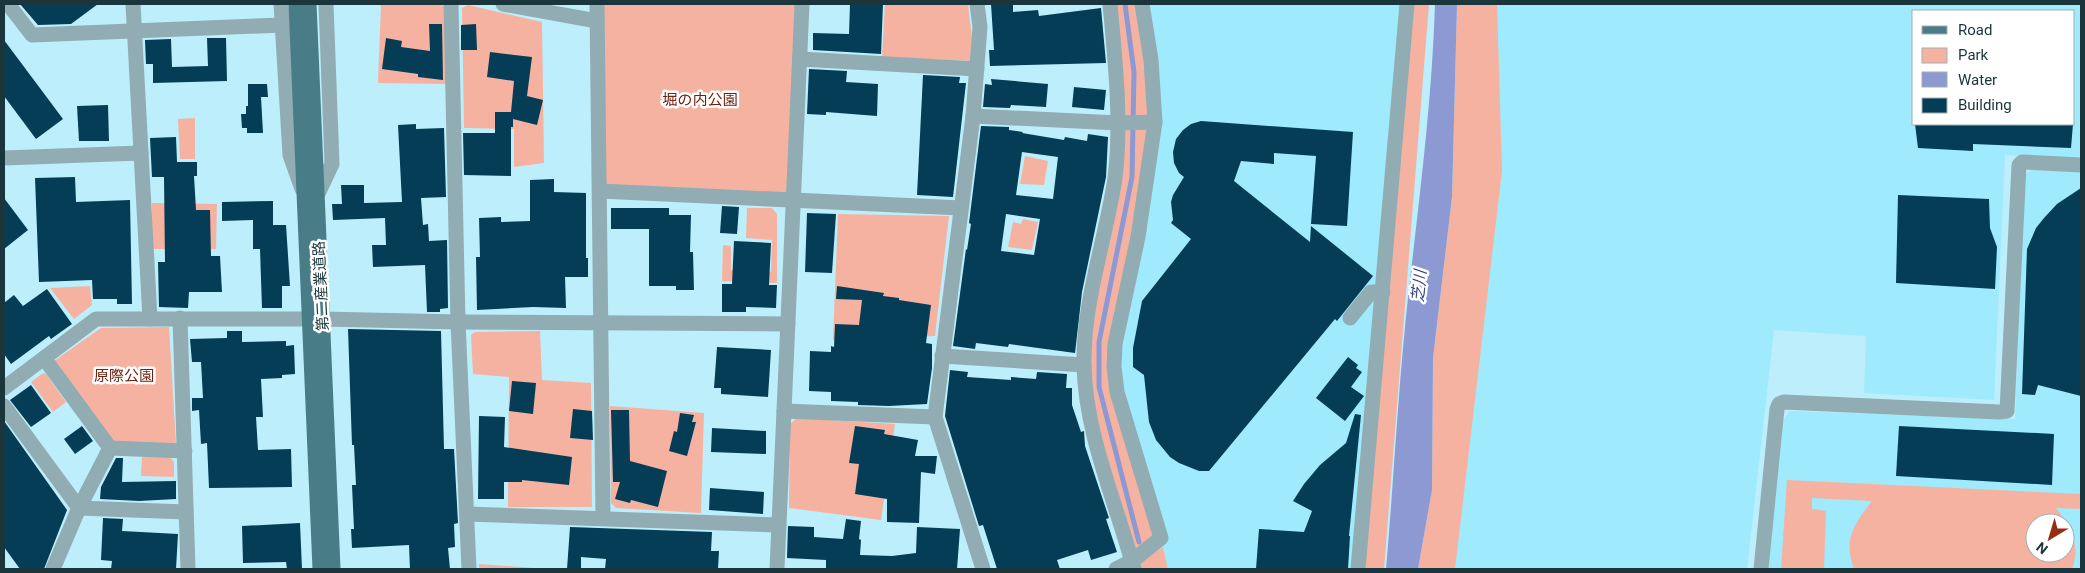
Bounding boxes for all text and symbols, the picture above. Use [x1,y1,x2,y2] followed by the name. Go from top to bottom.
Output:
[1912,10,2075,125] legend
[1958,21,1992,39] text: Road
[1958,46,1989,64] text: Park
[1958,71,1997,89] text: Water
[662,91,738,109] park label: 堀の内公園
[1958,96,2012,114] text: Building
[310,241,332,331] street label: 第二産業道路
[1408,267,1430,303] water label: 芝川
[94,367,154,385] park label: 原際公園
[2025,513,2075,563] north arrow
[2033,539,2051,558] text: N

